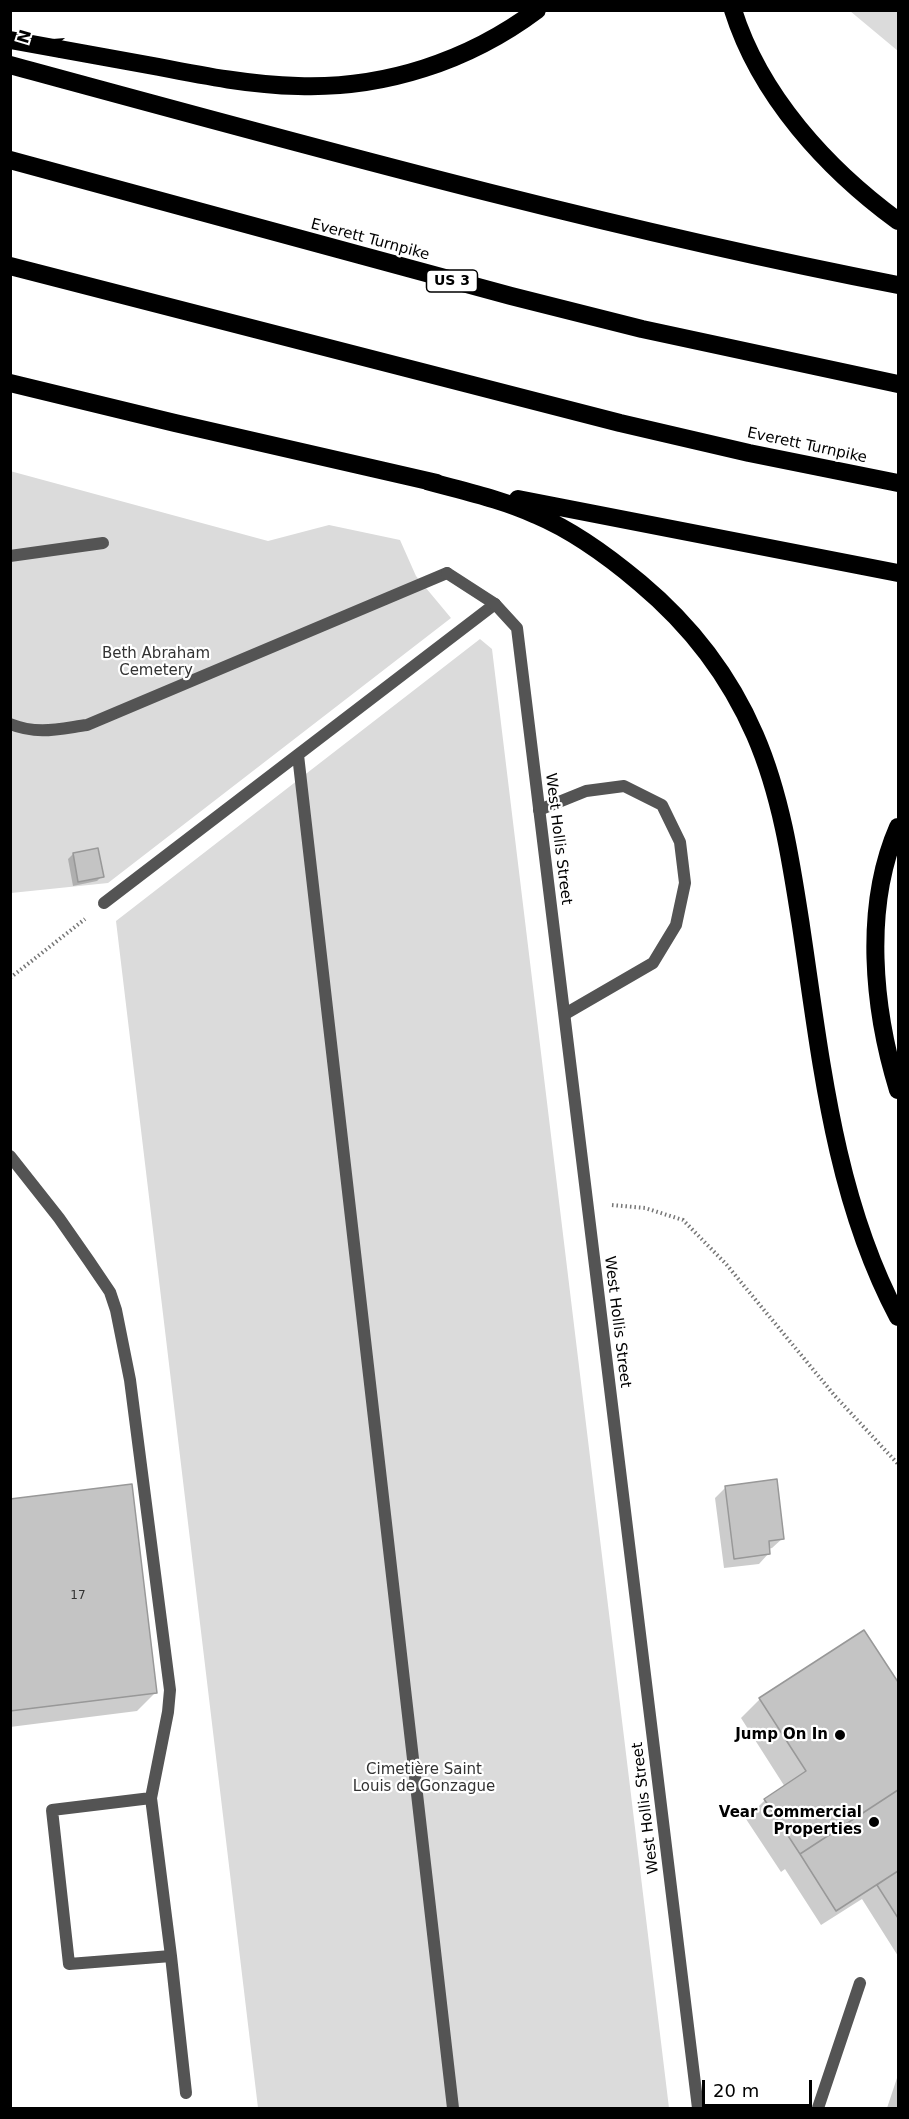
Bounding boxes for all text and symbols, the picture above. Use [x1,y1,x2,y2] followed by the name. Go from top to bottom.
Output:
[12,12,72,72] north arrow
[13,27,35,46] text: N
[309,216,431,264] street label: Everett Turnpike
[426,270,478,292] road number: US 3
[745,425,869,467] street label: Everett Turnpike
[102,645,210,680] park label: Beth Abraham Cemetery
[541,772,575,906] street label: West Hollis Street
[600,1255,634,1389] street label: West Hollis Street
[70,1589,86,1603] house number: 17
[735,1726,828,1744] place label: Jump On In
[833,1728,847,1742] marker: Jump On In
[629,1741,663,1875] street label: West Hollis Street
[353,1761,495,1796] park label: Cimetière Saint Louis de Gonzague
[719,1804,862,1839] place label: Vear Commercial Properties
[867,1815,881,1829] marker: Vear Commercial Properties
[705,2068,814,2106] scale bar
[713,2080,759,2101] text: 20 m

